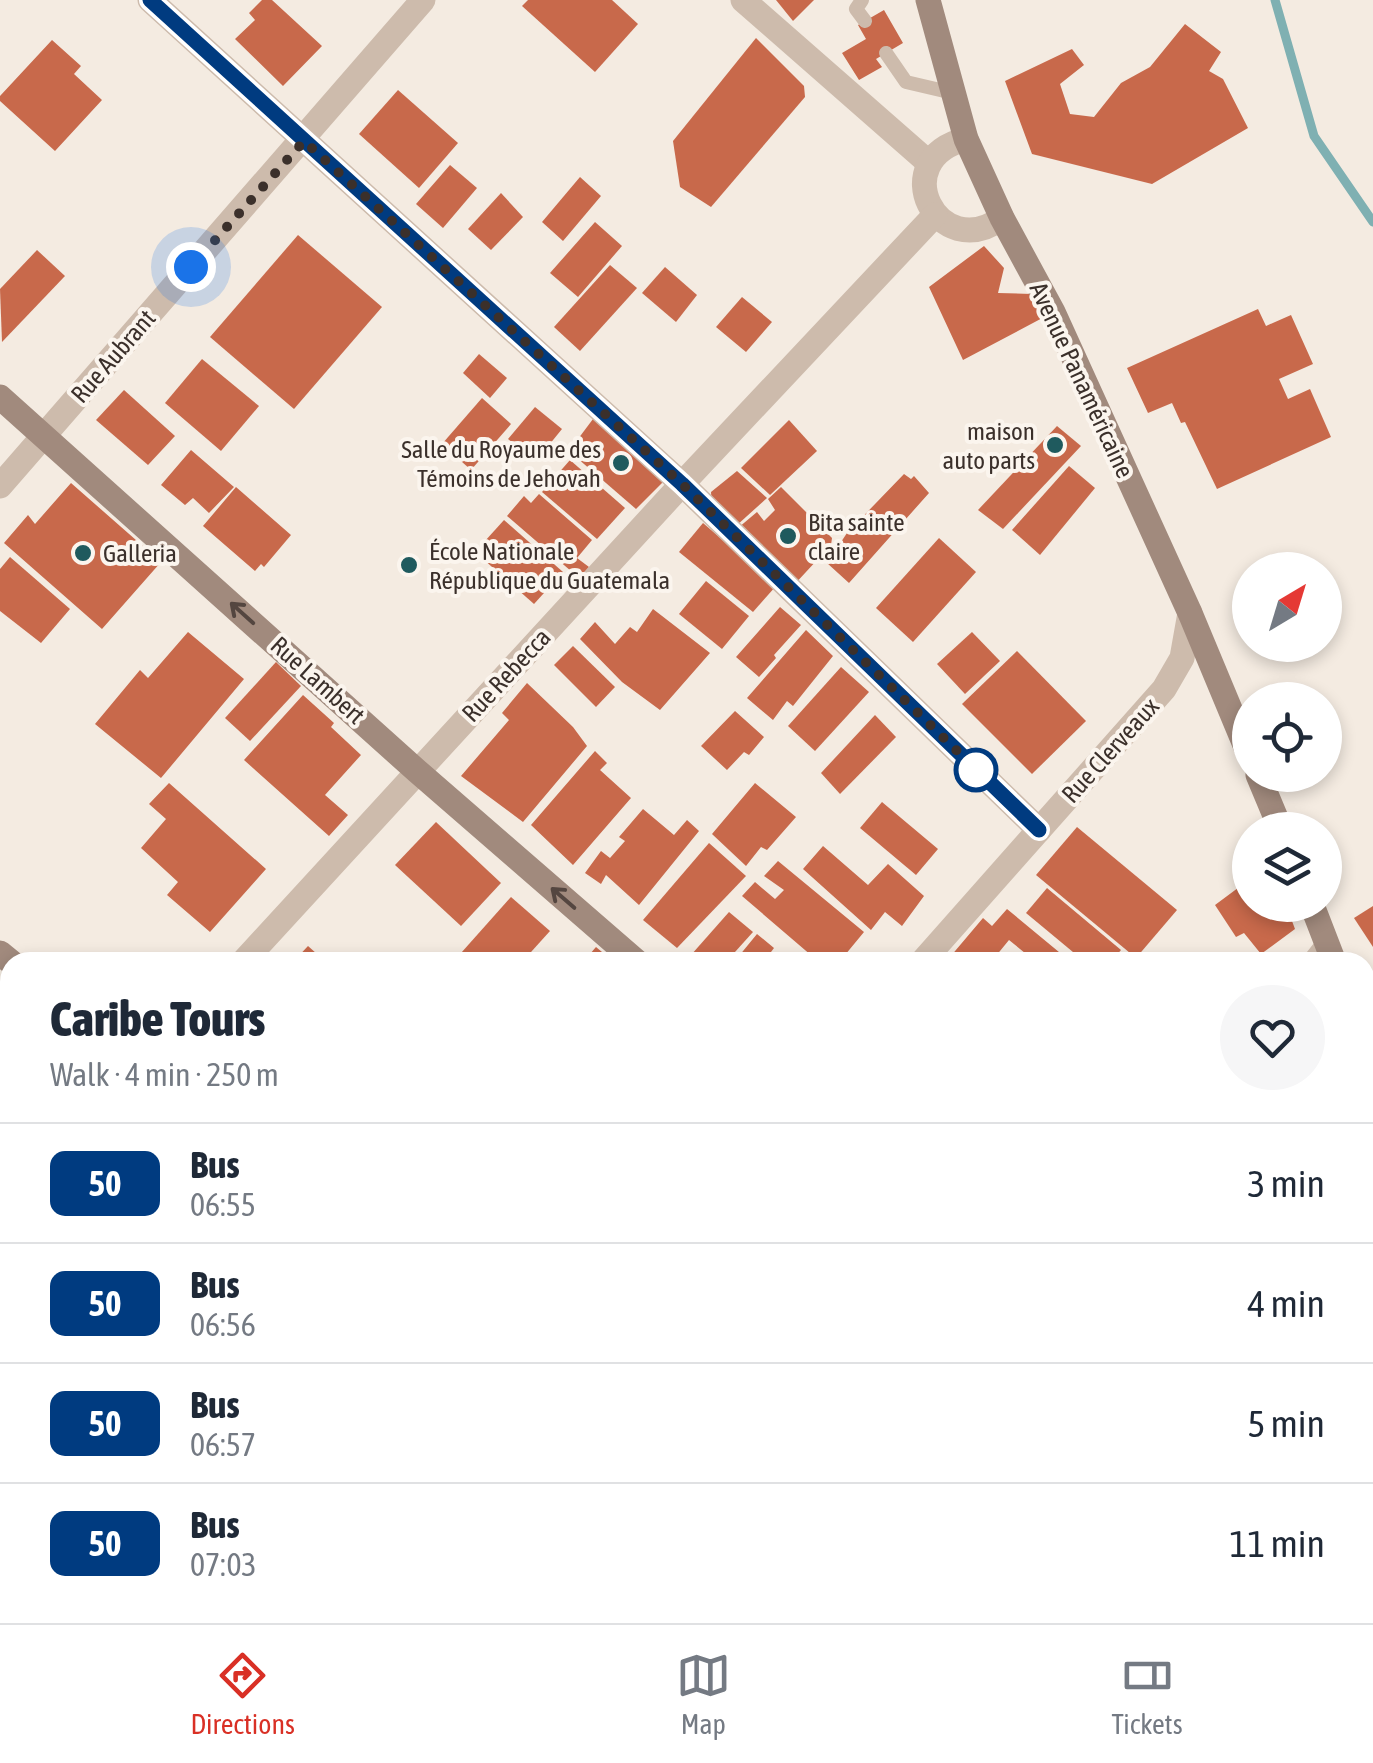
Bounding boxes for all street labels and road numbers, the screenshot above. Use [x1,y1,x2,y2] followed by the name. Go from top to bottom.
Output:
[1024,278,1140,482] street label: Avenue Panaméricaine
[65,304,161,408] street label: Rue Aubrant
[456,623,556,727] street label: Rue Rebecca
[265,631,371,729] street label: Rue Lambert
[1056,692,1164,808] street label: Rue Clerveaux

